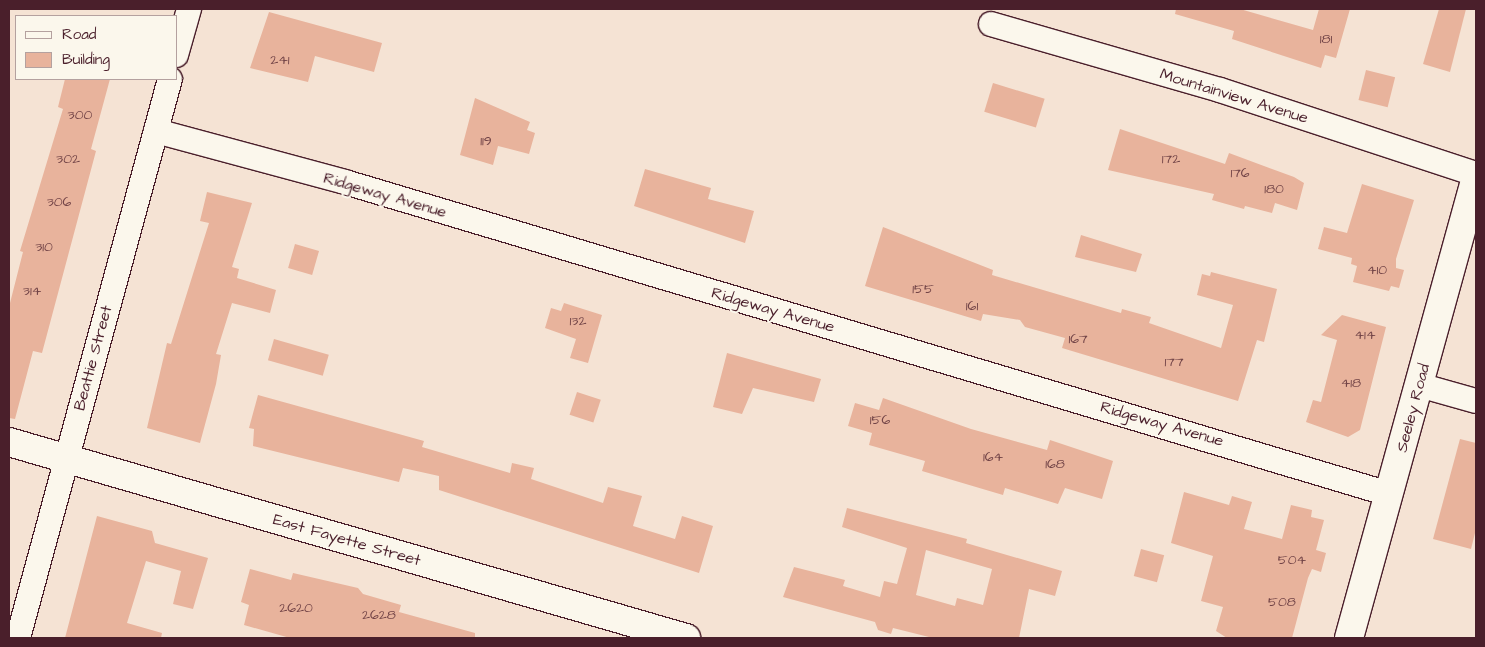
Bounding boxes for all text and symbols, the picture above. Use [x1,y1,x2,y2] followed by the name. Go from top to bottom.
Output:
[15,15,178,80] legend
[62,24,96,45] text: Road
[1320,31,1332,47] house number: 181
[62,49,110,70] text: Building
[270,52,290,68] house number: 241
[1158,64,1310,128] street label: Mountainview Avenue
[68,107,92,123] house number: 300
[480,133,492,149] house number: 119
[56,151,80,167] house number: 302
[1162,151,1180,167] house number: 172
[1230,165,1250,181] house number: 176
[321,168,449,222] street label: Ridgeway Avenue
[1264,181,1284,197] house number: 180
[47,194,71,210] house number: 306
[35,239,53,255] house number: 310
[1367,262,1387,278] house number: 410
[912,281,934,297] house number: 155
[23,283,41,299] house number: 314
[709,283,837,337] street label: Ridgeway Avenue
[966,298,978,314] house number: 161
[70,303,116,413] street label: Beattie Street
[570,313,586,329] house number: 132
[1355,327,1375,343] house number: 414
[1068,331,1088,347] house number: 167
[1164,354,1184,370] house number: 177
[1392,362,1434,454] street label: Seeley Road
[1341,375,1361,391] house number: 418
[1098,397,1226,451] street label: Ridgeway Avenue
[870,412,890,428] house number: 156
[983,449,1003,465] house number: 164
[1045,456,1065,472] house number: 168
[271,510,423,570] street label: East Fayette Street
[1278,552,1306,568] house number: 504
[1268,594,1296,610] house number: 508
[279,600,313,616] house number: 2620
[362,607,396,623] house number: 2628

